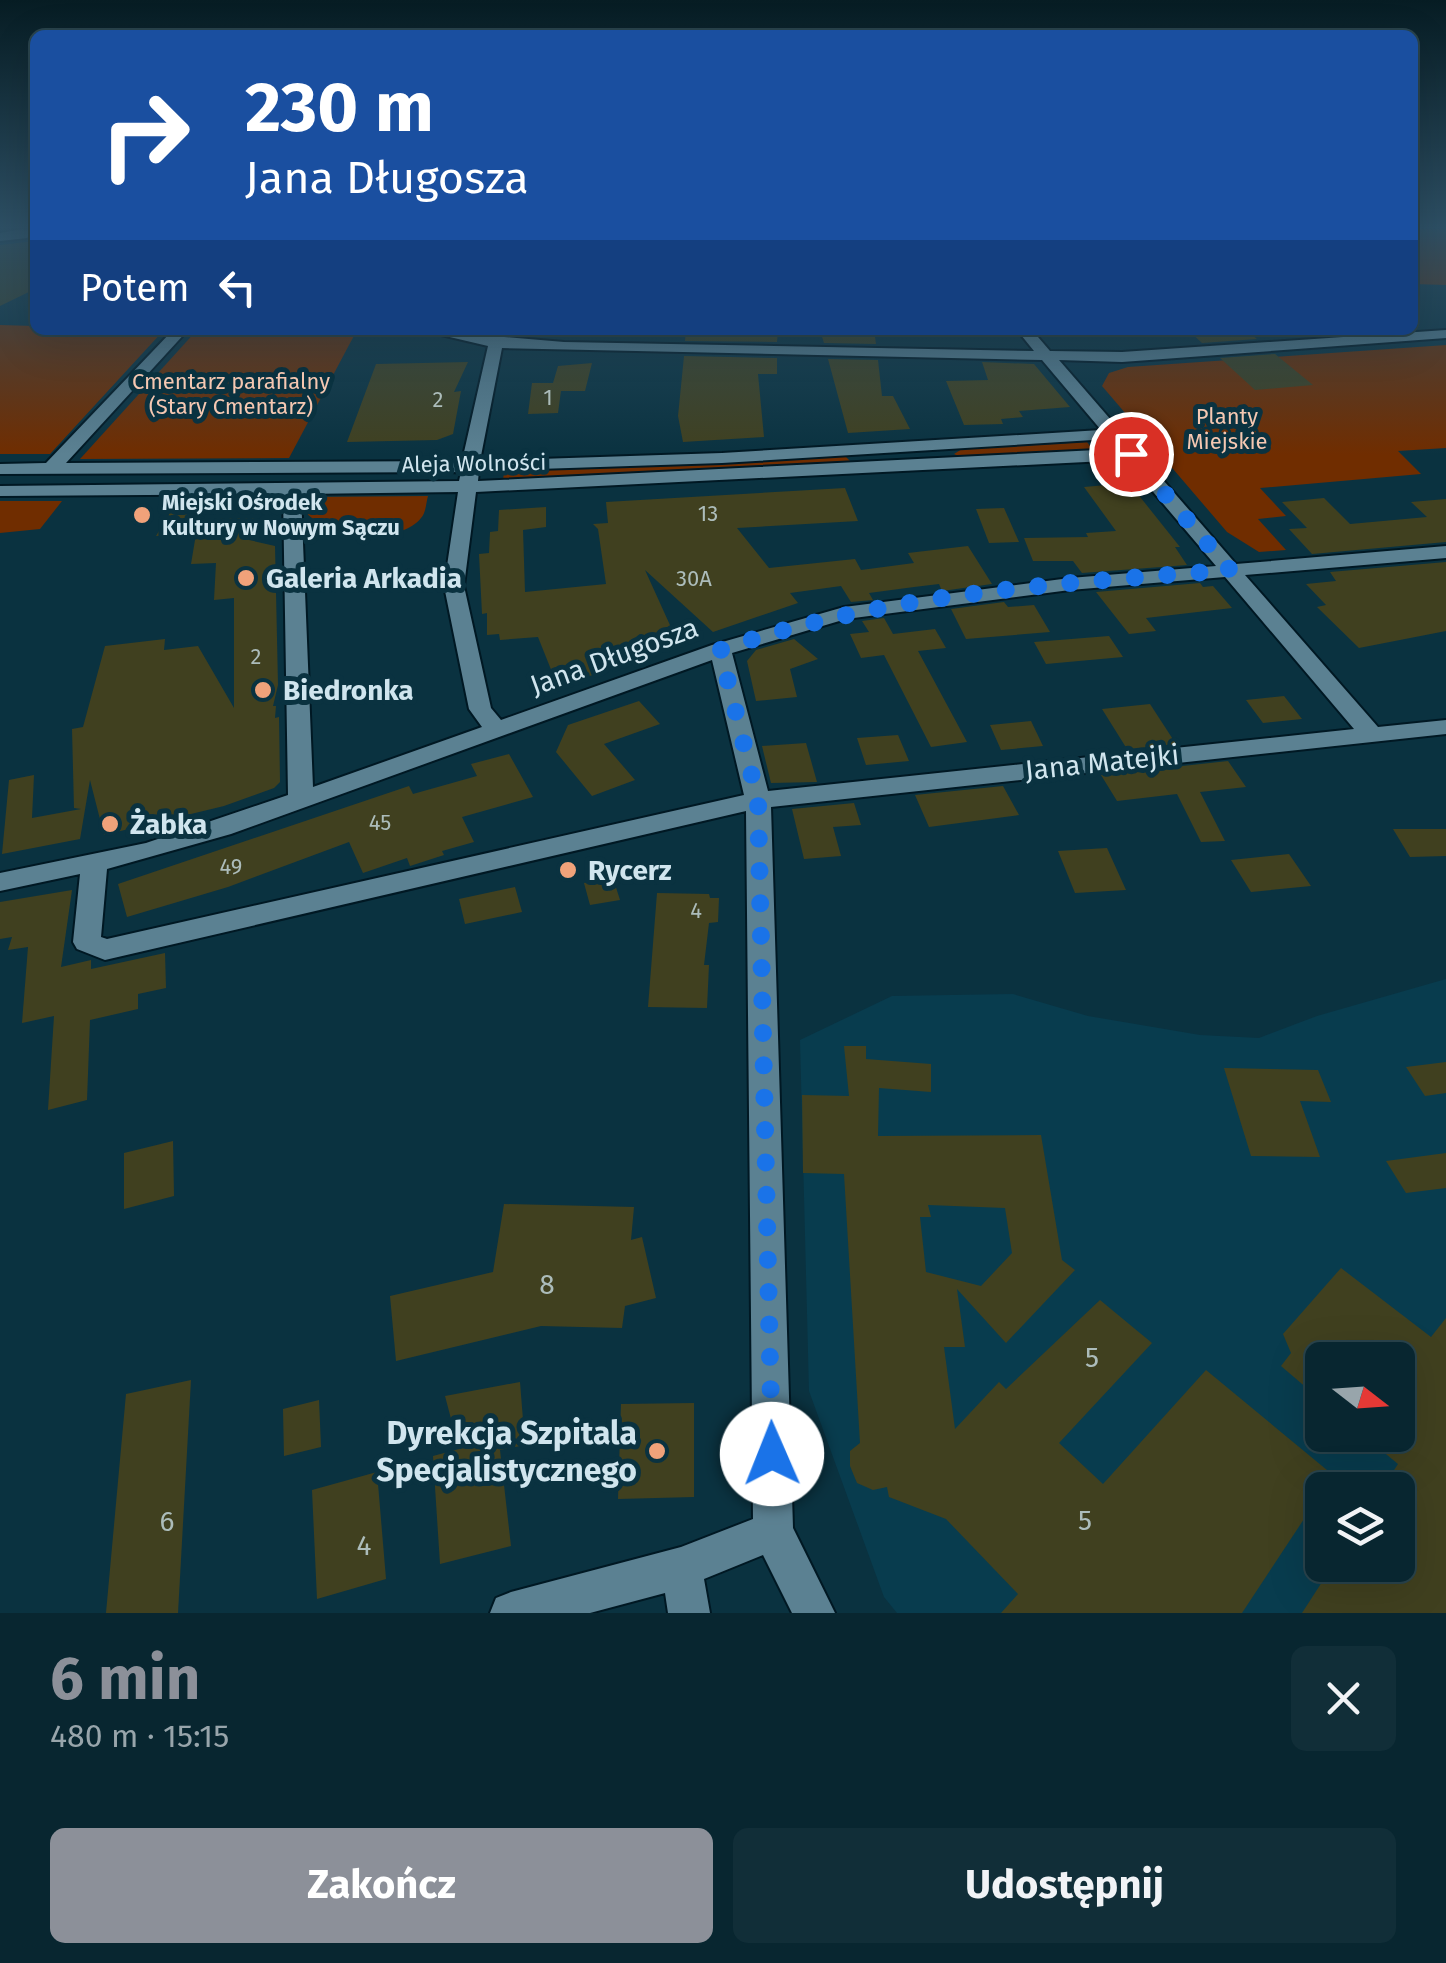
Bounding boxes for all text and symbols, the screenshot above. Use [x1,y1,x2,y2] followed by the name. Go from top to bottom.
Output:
[245,66,434,150] text: 230 m
[80,70,210,200] icon: right
[245,151,529,205] text: Jana Długosza
[210,260,265,315] icon: left
[80,265,190,311] text: Potem
[132,368,330,420] park label: Cmentarz parafialny (Stary Cmentarz)
[543,384,553,411] house number: 1
[433,386,443,413] house number: 2
[1186,403,1268,455] park label: Planty Miejskie
[1089,412,1174,497] pin
[1104,427,1159,482] icon: arrive
[401,449,547,478] street label: Aleja Wolności
[162,489,400,541] place label: Miejski Ośrodek Kultury w Nowym Sączu
[698,500,718,527] house number: 13
[131,504,153,526] marker: Miejski Ośrodek Kultury w Nowym Sączu
[266,562,462,595] place label: Galeria Arkadia
[676,565,712,592] house number: 30A
[235,567,257,589] marker: Galeria Arkadia
[526,611,703,702] street label: Jana Długosza
[251,643,261,670] house number: 2
[283,674,414,707] place label: Biedronka
[252,679,274,701] marker: Biedronka
[1023,738,1181,787] street label: Jana Matejki
[130,808,207,841] place label: Żabka
[369,809,391,836] house number: 45
[99,813,121,835] marker: Żabka
[220,853,242,880] house number: 49
[588,854,672,887] place label: Rycerz
[557,859,579,881] marker: Rycerz
[690,897,702,924] house number: 4
[539,1268,555,1301] house number: 8
[1085,1341,1099,1374] house number: 5
[1305,1342,1415,1452] north arrow
[1305,1342,1415,1582] map controls
[720,1402,824,1506] position arrow
[376,1414,637,1489] place label: Dyrekcja Szpitala Specjalistycznego
[646,1440,668,1462] marker: Dyrekcja Szpitala Specjalistycznego
[1305,1472,1415,1582] button: layers
[1078,1504,1092,1537] house number: 5
[160,1505,174,1538] house number: 6
[357,1529,372,1562] house number: 4
[50,1643,200,1715] text: 6 min
[1291,1646,1396,1751] button: close
[50,1717,229,1755] text: 480 m · 15:15
[50,1828,713,1943] button: Zakończ
[733,1828,1396,1943] button: Udostępnij

